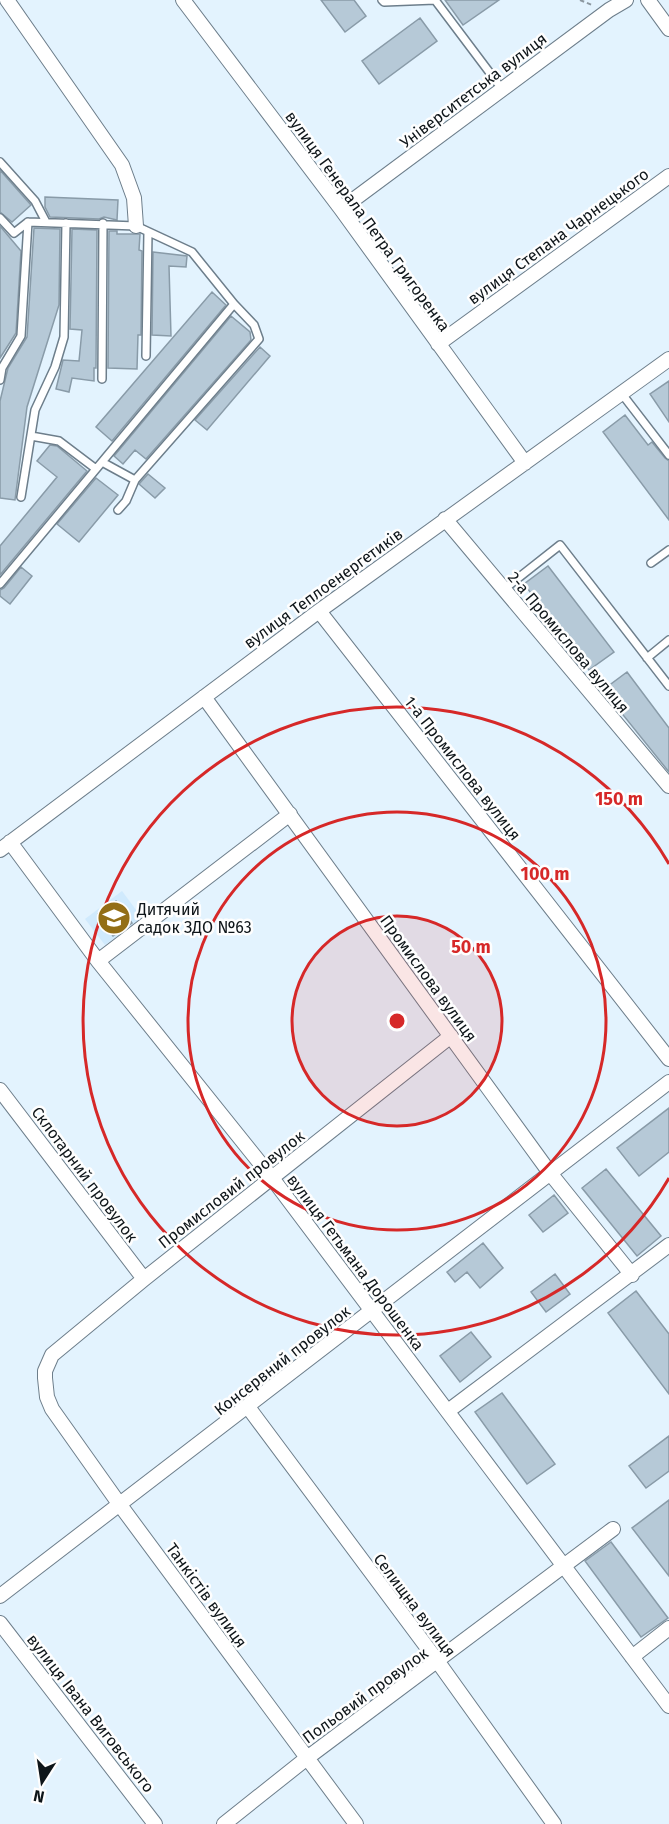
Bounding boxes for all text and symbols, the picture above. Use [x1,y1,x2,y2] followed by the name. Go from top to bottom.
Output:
[396,29,550,152] street label: Університетська вулиця
[281,107,454,335] street label: вулиця Генерала Петра Григоренка
[464,164,653,308] street label: вулиця Степана Чарнецького
[240,524,406,652] street label: вулиця Теплоенергетиків
[504,568,633,717] street label: 2-а Промислова вулиця
[400,692,525,844] street label: 1-а Промислова вулиця
[595,788,643,810] text: 150 m
[521,863,569,885] text: 100 m
[96,900,132,936] school or university icon: Дитячий садок ЗДО №63
[136,900,252,937] place label: Дитячий садок ЗДО №63
[376,911,481,1045] street label: Промислова вулиця
[451,936,491,958] text: 50 m
[387,1011,407,1031] centre of rings
[28,1103,142,1246] street label: Склотарний провулок
[154,1126,309,1252] street label: Промисловий провулок
[283,1170,428,1354] street label: вулиця Гетьмана Дорошенка
[211,1301,355,1419] street label: Консервний провулок
[162,1539,251,1651] street label: Танкістів вулиця
[369,1550,460,1661] street label: Селищна вулиця
[23,1630,158,1796] street label: вулиця Івана Виговського
[299,1643,432,1747] street label: Польовий провулок
[12,1752,72,1812] north arrow
[32,1786,46,1807] text: N

